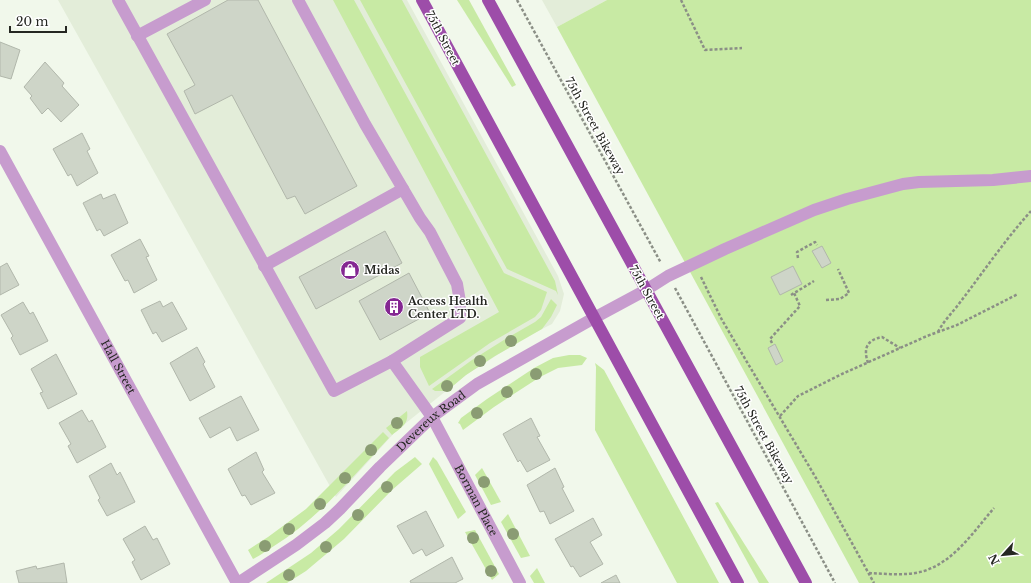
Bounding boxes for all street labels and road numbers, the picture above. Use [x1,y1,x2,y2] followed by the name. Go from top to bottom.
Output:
[423,8,464,68] street label: 75th Street
[562,75,628,177] street label: 75th Street Bikeway
[626,263,668,322] street label: 75th Street
[98,337,139,397] street label: Hall Street
[731,384,797,486] street label: 75th Street Bikeway
[394,387,469,454] street label: Devereux Road
[451,462,501,538] street label: Borman Place

